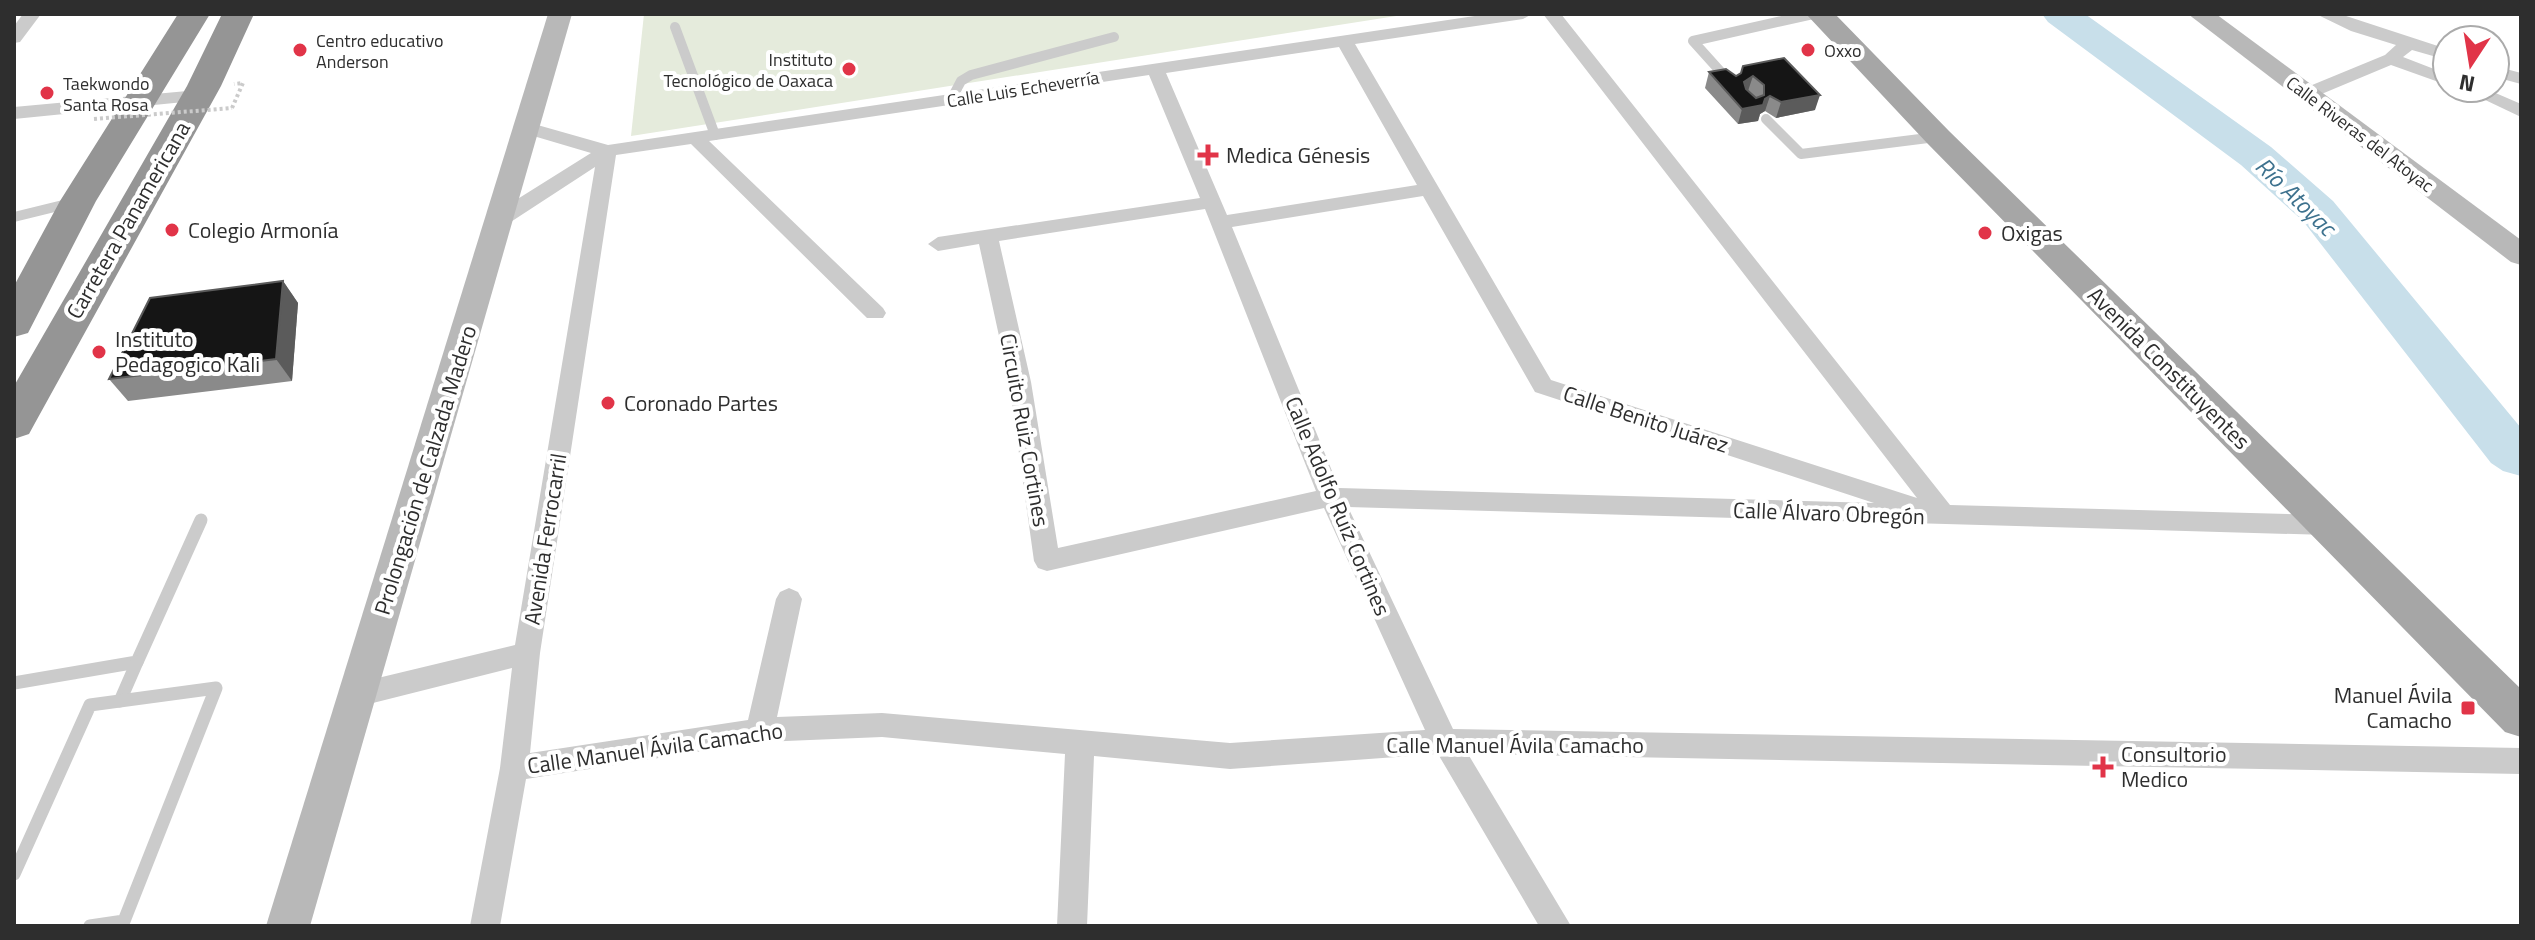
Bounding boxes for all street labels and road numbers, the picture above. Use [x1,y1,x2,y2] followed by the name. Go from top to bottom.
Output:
[945,64,1101,114] street label: Calle Luis Echeverría
[2281,69,2440,199] street label: Calle Riveras del Atoyac
[57,115,199,325] street label: Carretera Panamericana
[2080,279,2258,457] street label: Avenida Constituyentes
[365,321,485,619] street label: Prolongación de Calzada Madero
[991,331,1059,529] street label: Circuito Ruiz Cortines
[1559,376,1733,462] street label: Calle Benito Juárez
[1276,391,1400,621] street label: Calle Adolfo Ruíz Cortines
[515,451,575,627] street label: Avenida Ferrocarril
[1733,493,1925,533] street label: Calle Álvaro Obregón
[525,713,785,783] street label: Calle Manuel Ávila Camacho
[1386,728,1644,762] street label: Calle Manuel Ávila Camacho

